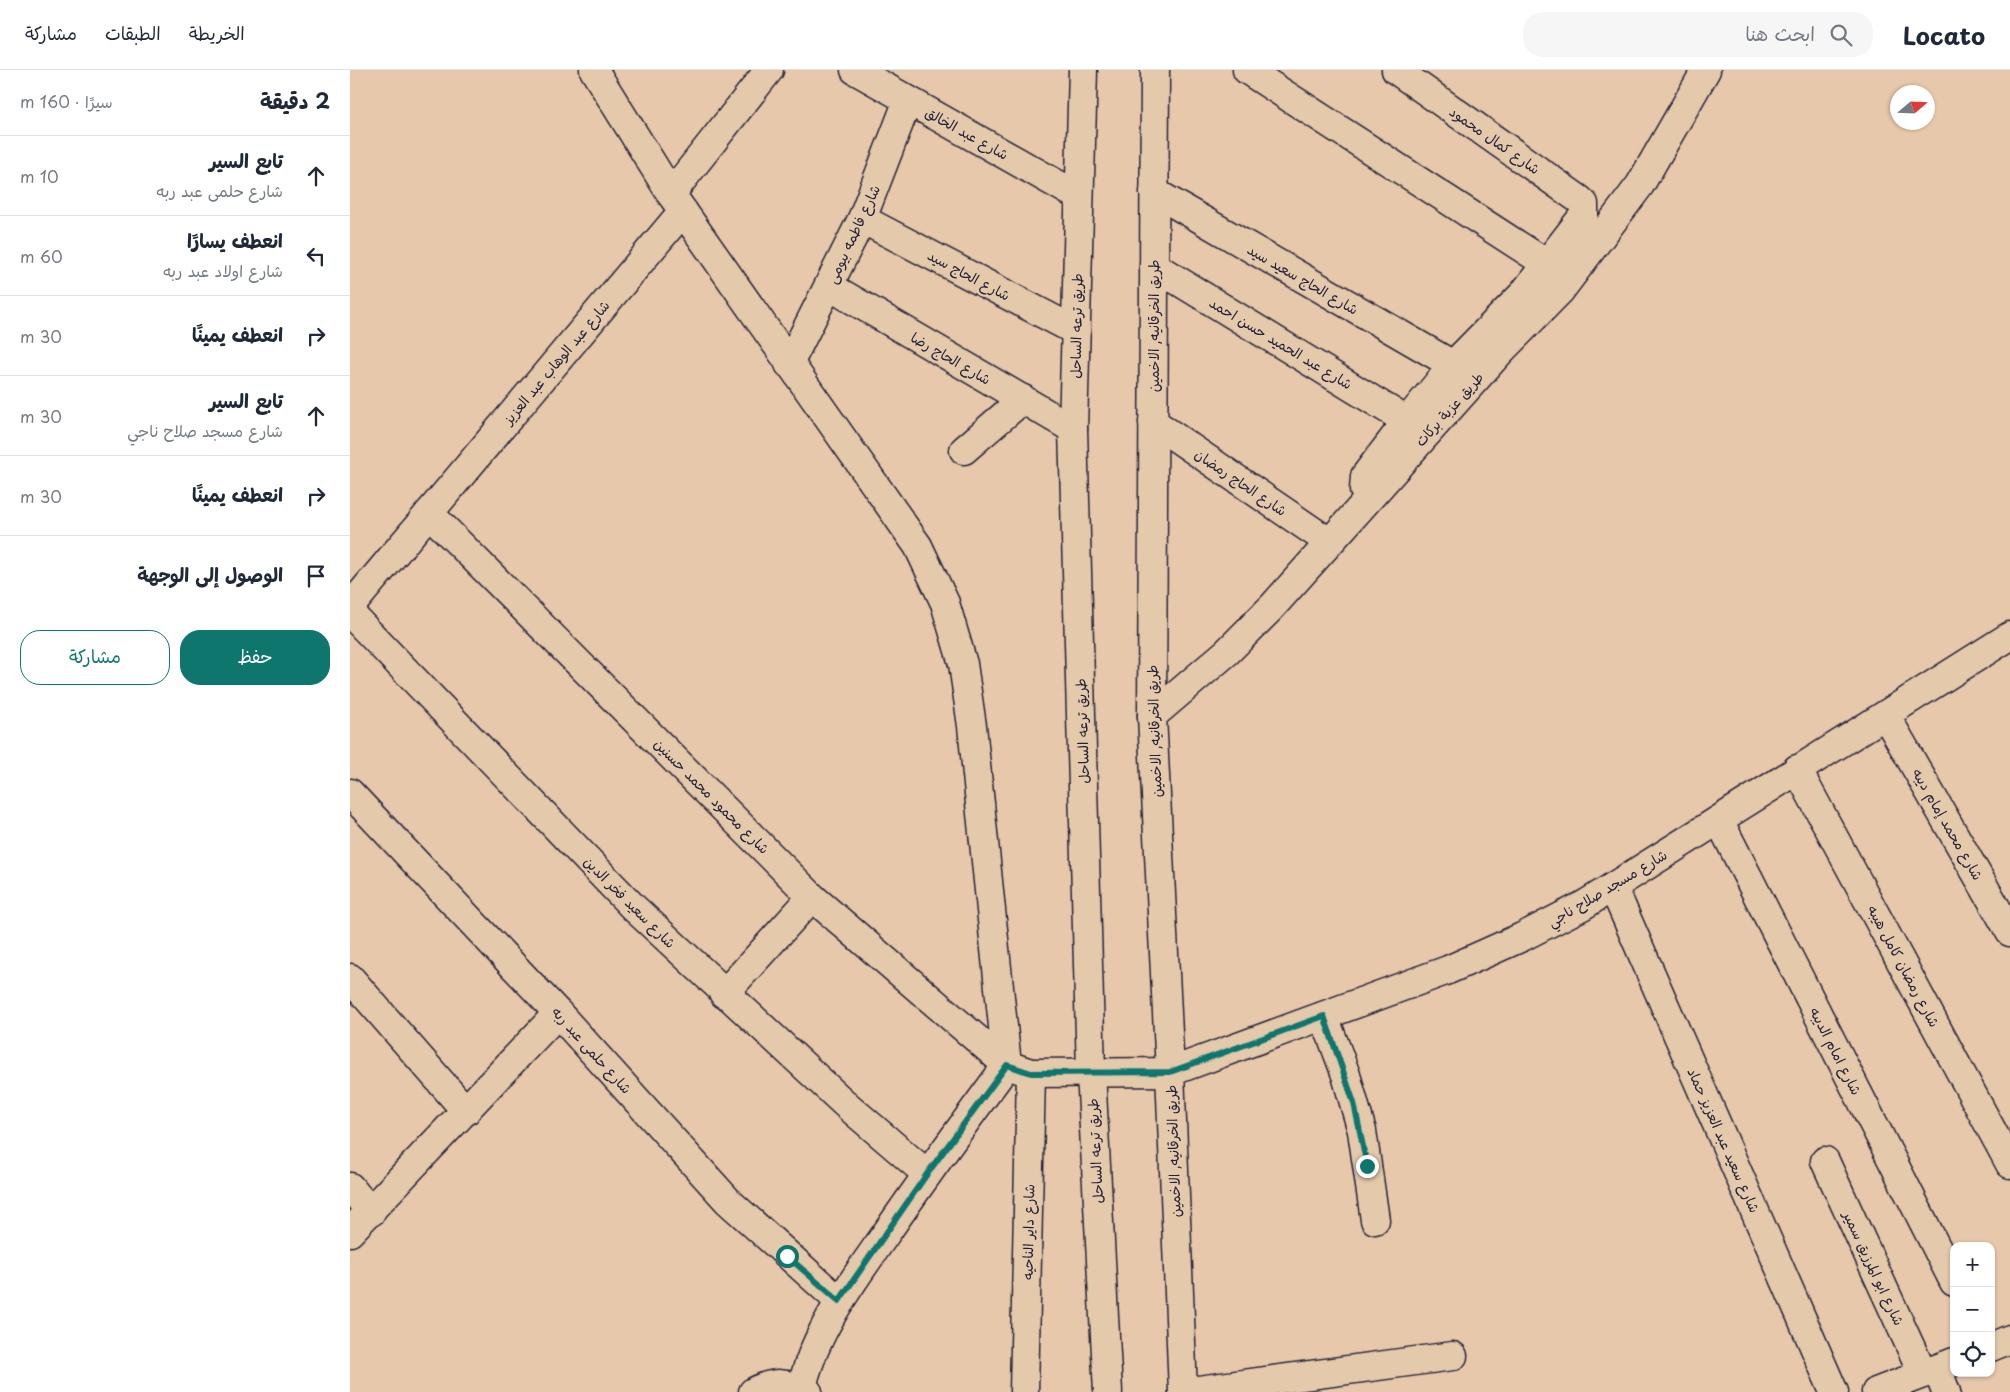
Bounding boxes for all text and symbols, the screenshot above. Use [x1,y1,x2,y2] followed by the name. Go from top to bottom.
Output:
[1523,12,1873,57] search box
[1903,17,1985,53] text: Locato
[25,19,77,46] text: مشاركة
[105,19,161,46] text: الطبقات
[189,19,245,46] text: الخريطة
[1745,19,1815,47] text: ابحث هنا
[1827,21,1855,49] icon: search
[260,84,330,116] text: 2 دقيقة
[1890,85,1935,130] north arrow
[20,89,113,113] text: سيرًا · 160 m
[922,101,1012,165] street label: شارع عبد الخالق
[1445,101,1545,179] street label: شارع كمال محمود
[209,146,283,174] text: تابع السير
[302,162,330,190] icon: ahead
[20,164,59,188] text: 10 m
[157,178,283,202] text: شارع حلمى عبد ربه
[821,181,885,287] street label: شارع فاطمه بيومى
[187,226,283,254] text: انعطف يسارًا
[1244,239,1362,319] street label: شارع الحاج سعيد سيد
[302,242,330,270] icon: left
[20,244,63,268] text: 60 m
[924,244,1014,306] street label: شارع الحاج سيد
[163,258,283,282] text: شارع اولاد عبد ربه
[1143,260,1164,392] street label: طريق الخرقانيه, الاخمين
[1065,273,1087,379] street label: طريق ترعه الساحل
[1205,292,1357,394] street label: شارع عبد الحميد حسن احمد
[497,295,614,429] street label: شارع عبد الوهاب عبد العزيز
[192,320,283,348] text: انعطف يمينًا
[302,322,330,350] icon: right
[20,324,62,348] text: 30 m
[907,327,995,389] street label: شارع الحاج رضا
[1410,367,1488,451] street label: طريق عزبة بركات
[209,386,283,414] text: تابع السير
[302,402,330,430] icon: ahead
[20,404,62,428] text: 30 m
[127,418,283,442] text: شارع مسجد صلاح ناجي
[1191,443,1291,521] street label: شارع الحاج رمضان
[192,480,283,508] text: انعطف يمينًا
[302,482,330,510] icon: right
[20,484,62,508] text: 30 m
[137,560,283,588] text: الوصول إلى الوجهة
[302,562,330,590] icon: arrive
[20,630,170,685] button: مشاركة
[180,630,330,685] button: حفظ
[1141,664,1167,798] street label: طريق الخرقانيه, الاخمين
[1070,678,1094,784] street label: طريق ترعه الساحل
[649,733,775,859] street label: شارع محمود محمد حسنين
[1907,764,1989,884] street label: شارع محمد إمام ديبه
[1543,844,1672,935] street label: شارع مسجد صلاح ناجي
[579,851,681,953] street label: شارع سعيد فخر الدين
[1863,901,1945,1031] street label: شارع رمضان كامل هيبه
[547,1002,637,1098] street label: شارع حلمى عبد ربه
[1804,1004,1867,1099] street label: شارع امام الديبه
[1683,1064,1765,1216] street label: شارع سعيد عبد العزيز حماد
[1160,1084,1186,1218] street label: طريق الخرقانيه, الاخمين
[1082,1098,1108,1204] street label: طريق ترعه الساحل
[1356,1155,1379,1178] route end
[1017,1184,1039,1280] street label: شارع داير الناحيه
[1838,1206,1910,1329] street label: شارع ابو المرزيق سمير
[1950,1242,1995,1377] map controls
[1950,1242,1995,1287] button: +
[776,1245,799,1268] route start
[1950,1287,1995,1332] button: −
[1950,1332,1995,1377] button: locate

